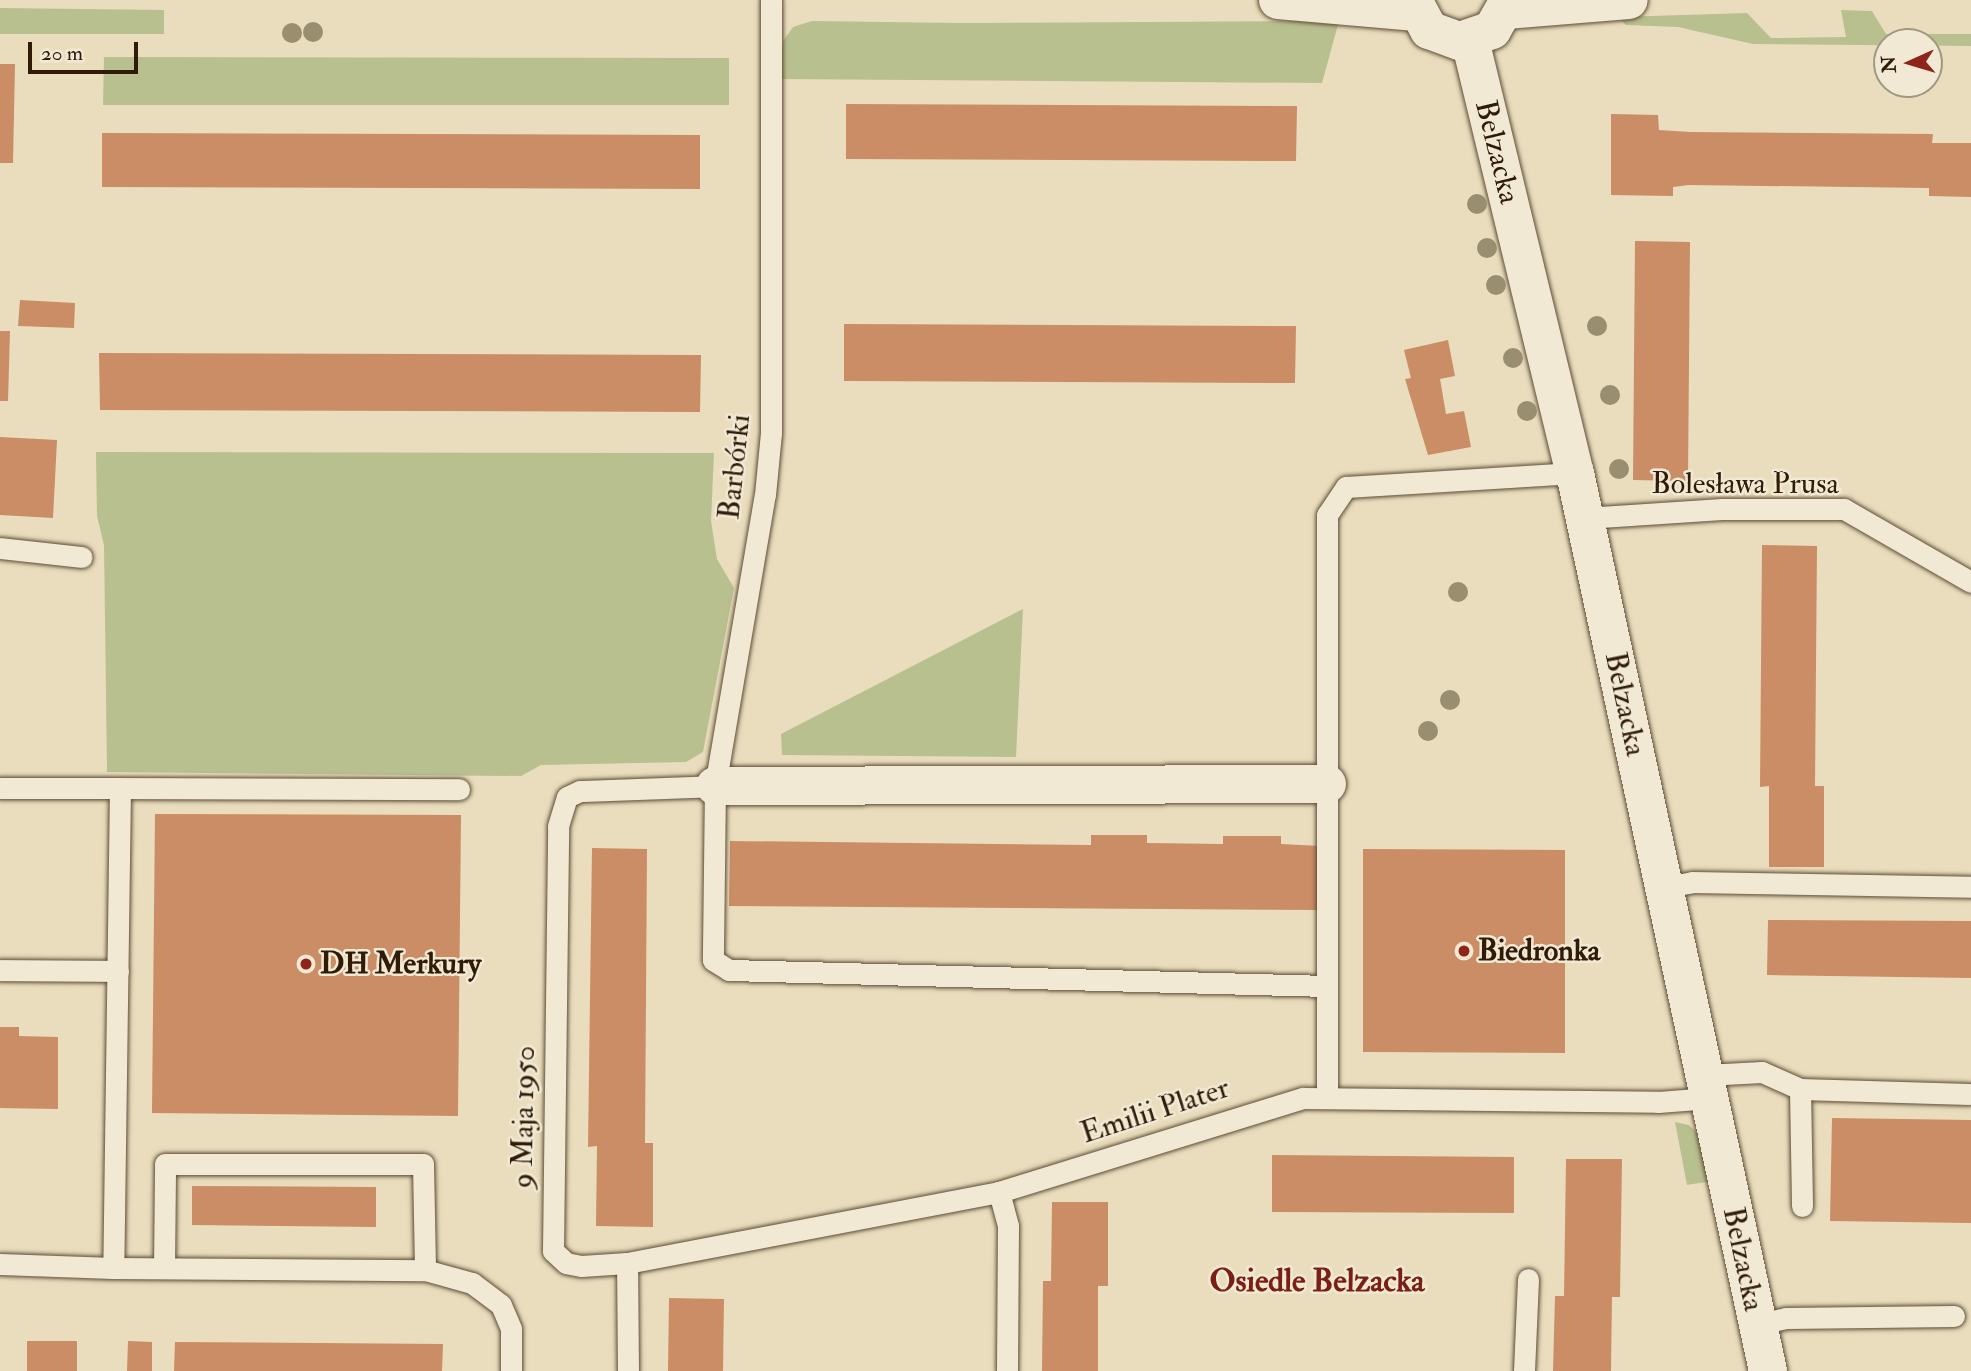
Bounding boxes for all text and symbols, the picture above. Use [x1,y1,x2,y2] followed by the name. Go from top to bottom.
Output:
[32,28,142,72] scale bar
[1873,28,1943,98] north arrow
[41,40,83,67] text: 20 m
[1876,55,1902,74] text: N
[1467,97,1527,207] street label: Belzacka
[712,413,758,521] street label: Barbórki
[1651,466,1839,502] street label: Bolesława Prusa
[1596,649,1654,759] street label: Belzacka
[1478,933,1600,969] place label: Biedronka
[1456,943,1472,959] marker: Biedronka
[320,946,481,982] place label: DH Merkury
[298,956,314,972] marker: DH Merkury
[505,1045,543,1189] street label: 9 Maja 1950
[1076,1070,1234,1152] street label: Emilii Plater
[1714,1204,1772,1314] street label: Belzacka
[1210,1262,1424,1300] district label: Osiedle Belzacka

